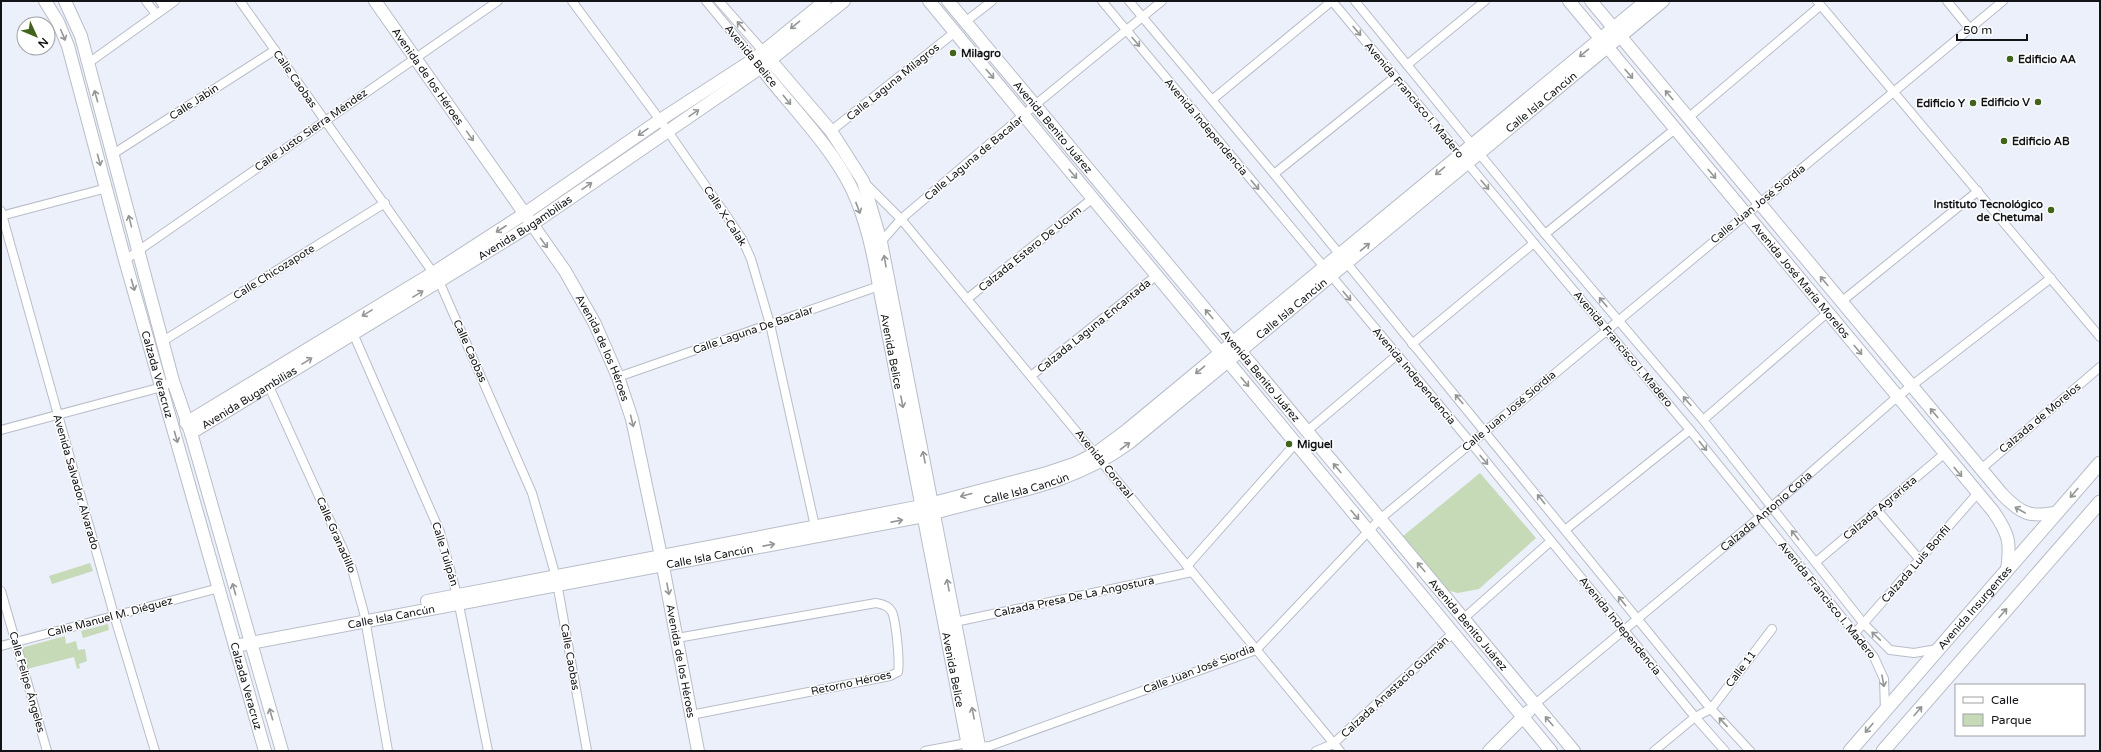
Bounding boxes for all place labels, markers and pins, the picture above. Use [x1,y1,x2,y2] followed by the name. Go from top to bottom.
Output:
[961,47,1001,61] place label: Milagro
[948,48,958,58] marker: Milagro
[2018,53,2076,66] place label: Edificio AA
[2005,54,2015,64] marker: Edificio AA
[1981,96,2030,109] place label: Edificio V
[1916,97,1965,110] place label: Edificio Y
[2033,97,2043,107] marker: Edificio V
[1968,98,1978,108] marker: Edificio Y
[2012,135,2070,148] place label: Edificio AB
[1999,136,2009,146] marker: Edificio AB
[1933,198,2043,224] place label: Instituto Tecnológico de Chetumal
[2046,205,2056,215] marker: Instituto Tecnológico de Chetumal
[1297,438,1333,452] place label: Miguel
[1284,439,1294,449] marker: Miguel

